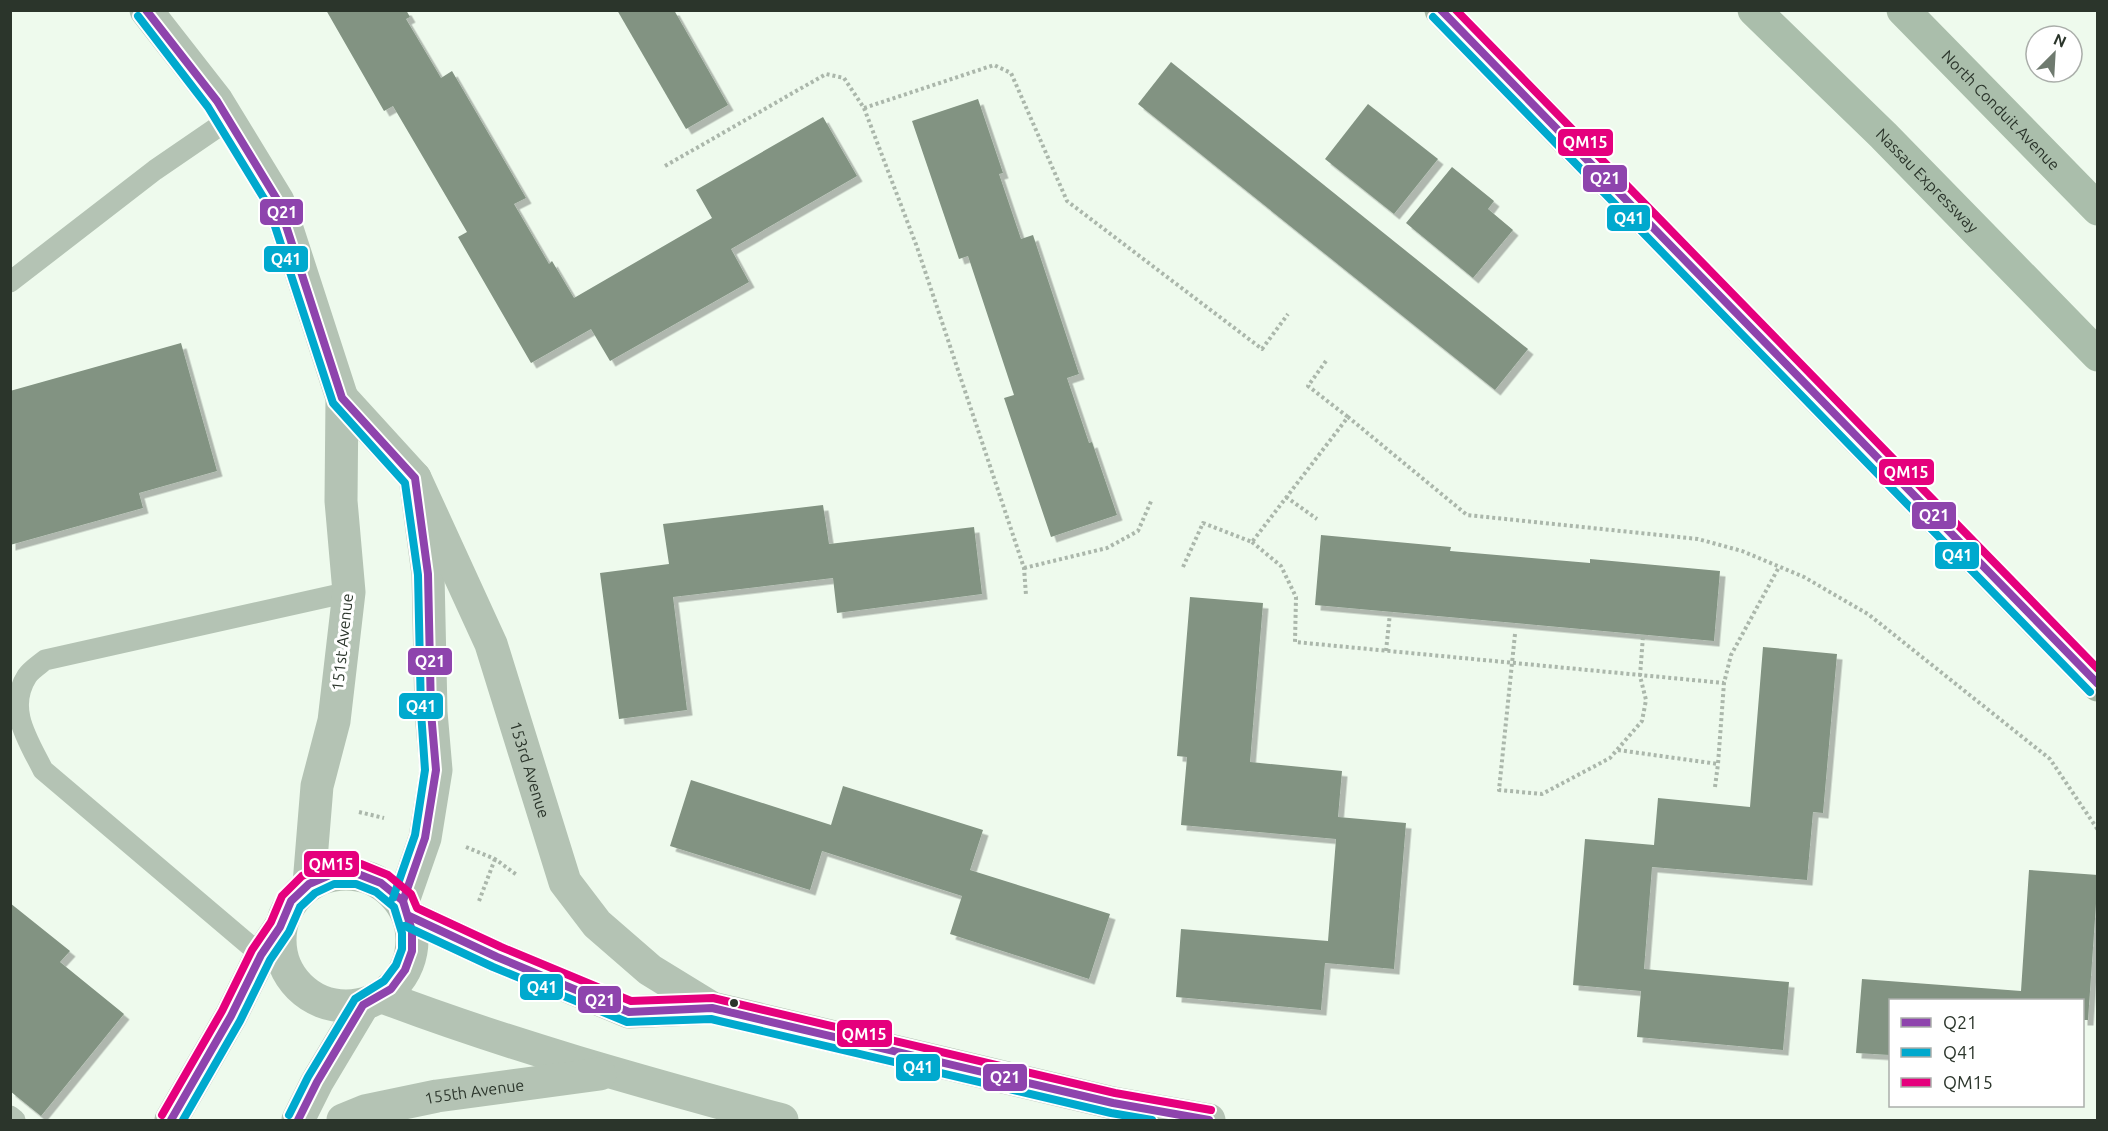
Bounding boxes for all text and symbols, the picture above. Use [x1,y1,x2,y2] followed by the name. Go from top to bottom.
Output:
[2024,24,2084,84] north arrow
[2051,30,2069,51] text: N
[1938,46,2064,174] street label: North Conduit Avenue
[1873,124,1982,236] street label: Nassau Expressway
[1557,128,1614,157] line badge: QM15
[1563,133,1607,151] text: QM15
[1582,164,1628,193] line badge: Q21
[1590,169,1620,187] text: Q21
[259,198,304,226] line badge: Q21
[267,203,297,221] text: Q21
[1606,204,1651,232] line badge: Q41
[1614,209,1644,227] text: Q41
[263,245,309,273] line badge: Q41
[271,250,301,268] text: Q41
[1878,458,1935,486] line badge: QM15
[1884,463,1928,481] text: QM15
[1911,501,1957,530] line badge: Q21
[1919,506,1949,524] text: Q21
[1934,541,1980,570] line badge: Q41
[1942,546,1972,564] text: Q41
[328,592,356,692] street label: 151st Avenue
[407,647,453,676] line badge: Q21
[415,652,445,670] text: Q21
[398,692,444,720] line badge: Q41
[406,697,436,715] text: Q41
[507,719,553,820] street label: 153rd Avenue
[303,850,360,878] line badge: QM15
[309,855,353,873] text: QM15
[519,973,564,1001] line badge: Q41
[527,978,557,996] text: Q41
[577,985,622,1014] line badge: Q21
[585,991,615,1009] text: Q21
[728,997,740,1009] unlabelled marker
[1889,999,2084,1107] legend
[1943,1012,1977,1033] text: Q21
[836,1019,893,1048] line badge: QM15
[842,1025,886,1043] text: QM15
[1943,1042,1977,1063] text: Q41
[895,1053,941,1082] line badge: Q41
[903,1058,933,1076] text: Q41
[982,1063,1028,1092] line badge: Q21
[990,1068,1020,1086] text: Q21
[1943,1072,1993,1093] text: QM15
[423,1075,525,1107] street label: 155th Avenue

